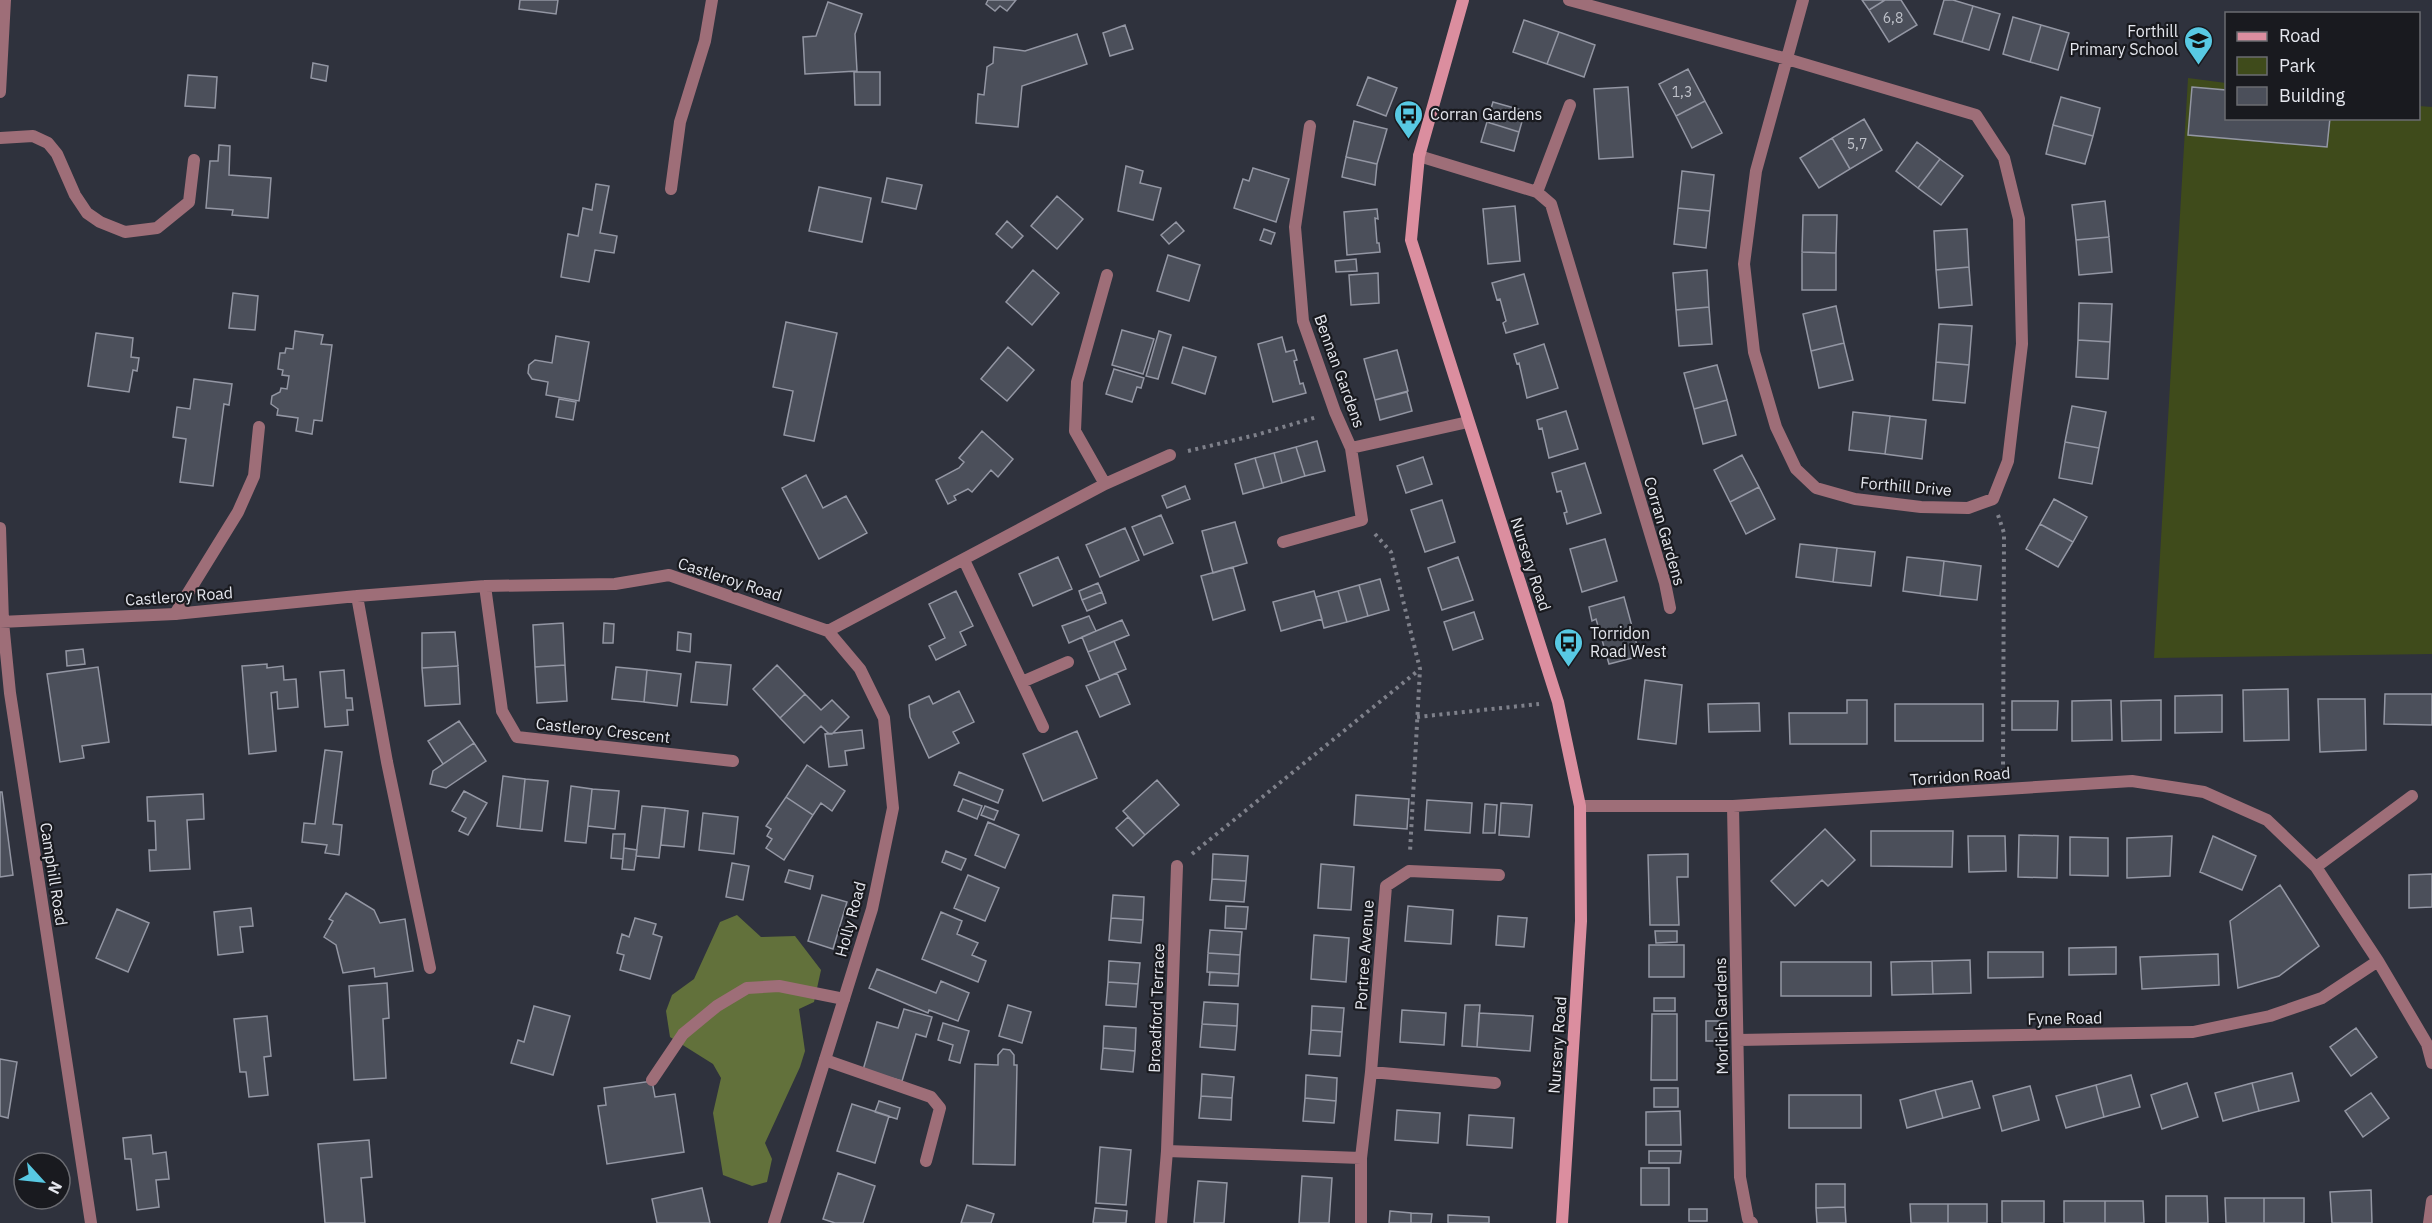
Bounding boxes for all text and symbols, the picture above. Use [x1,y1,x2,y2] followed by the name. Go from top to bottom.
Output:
[1883,9,1903,27] house number: 6,8
[2225,12,2420,120] legend
[2070,21,2178,59] place label: Forthill Primary School
[2183,24,2215,66] school or university icon: Forthill Primary School
[2279,24,2320,47] text: Road
[2279,54,2316,77] text: Park
[1672,83,1692,101] house number: 1,3
[2279,84,2346,107] text: Building
[1393,98,1425,140] bus stop icon: Corran Gardens
[1430,104,1542,124] place label: Corran Gardens
[1847,135,1867,153] house number: 5,7
[1310,312,1370,430] street label: Bennan Gardens
[1859,472,1953,500] street label: Forthill Drive
[1640,474,1690,588] street label: Corran Gardens
[1506,515,1556,613] street label: Nursery Road
[675,553,785,605] street label: Castleroy Road
[124,582,234,610] street label: Castleroy Road
[1590,623,1667,661] place label: Torridon Road West
[1553,626,1585,668] bus stop icon: Torridon Road West
[535,713,671,747] street label: Castleroy Crescent
[1909,763,2011,789] street label: Torridon Road
[36,821,72,927] street label: Camphill Road
[830,879,870,959] street label: Holly Road
[1350,899,1378,1011] street label: Portree Avenue
[1144,943,1168,1073] street label: Broadford Terrace
[1710,957,1732,1075] street label: Morlich Gardens
[1544,996,1570,1094] street label: Nursery Road
[2027,1007,2103,1029] street label: Fyne Road
[12,1151,72,1211] north arrow
[44,1178,67,1198] text: N

